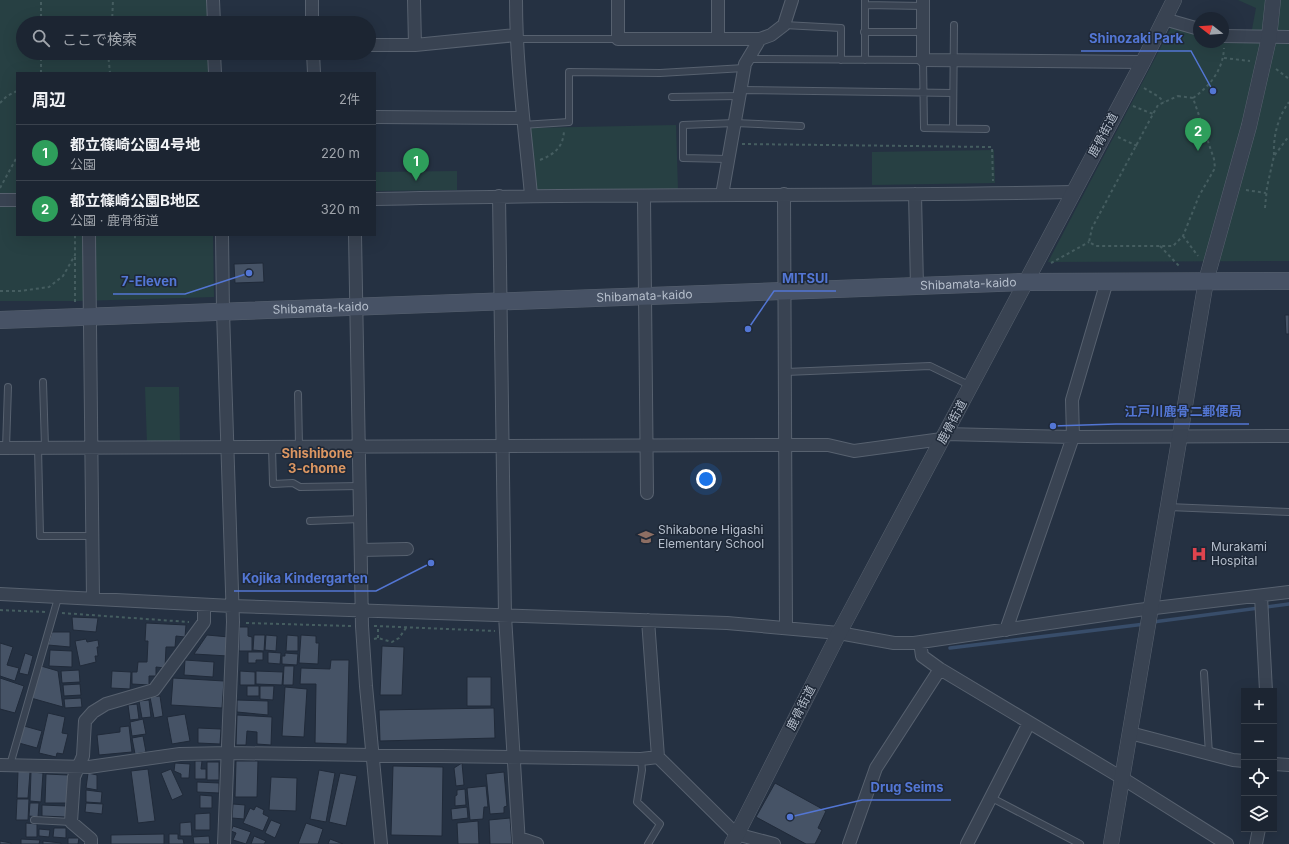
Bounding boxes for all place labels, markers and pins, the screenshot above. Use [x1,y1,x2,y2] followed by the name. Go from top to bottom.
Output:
[1081,26,1191,51] callout: Shinozaki Park
[1185,118,1211,151] pin: 2
[403,148,429,181] pin: 1
[774,266,836,291] callout: MITSUI
[113,269,185,294] callout: 7-Eleven
[1116,399,1249,424] callout: 江戸川鹿骨二郵便局
[658,522,764,551] place label: Shikabone Higashi Elementary School
[637,528,655,546] school or university icon: Shikabone Higashi Elementary School
[1211,539,1267,568] place label: Murakami Hospital
[1190,545,1208,563] hospital icon: Murakami Hospital
[234,566,376,591] callout: Kojika Kindergarten
[862,775,951,800] callout: Drug Seims

